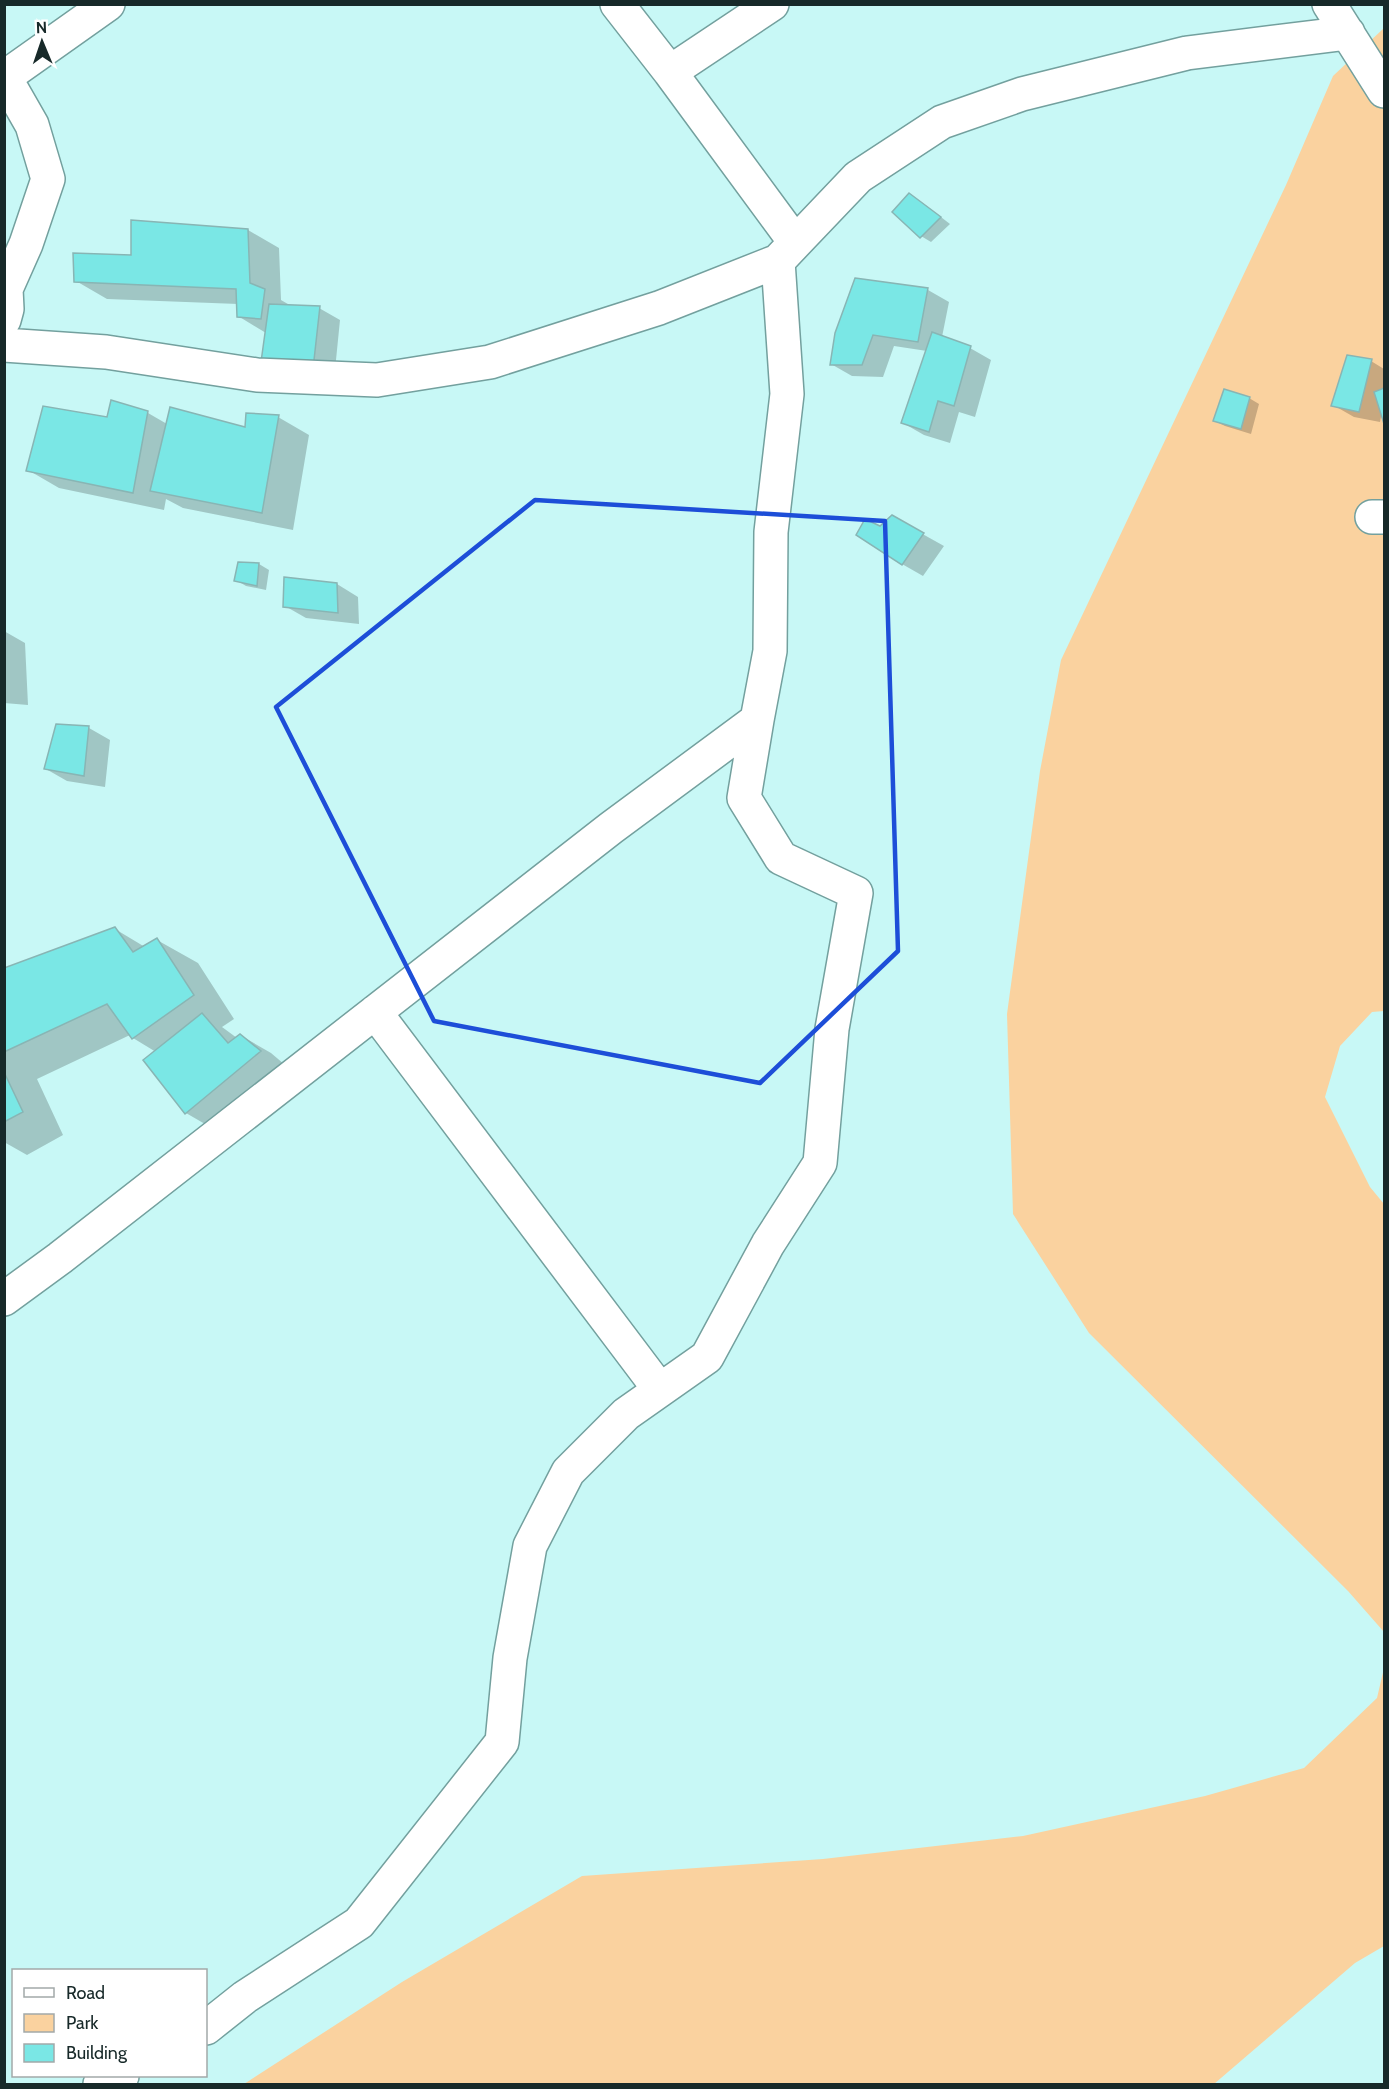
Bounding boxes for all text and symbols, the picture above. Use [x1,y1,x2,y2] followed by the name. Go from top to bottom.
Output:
[12,12,72,72] north arrow
[36,18,47,37] text: N
[12,1969,207,2077] legend
[66,1982,105,2004] text: Road
[66,2012,99,2034] text: Park
[66,2042,128,2064] text: Building

